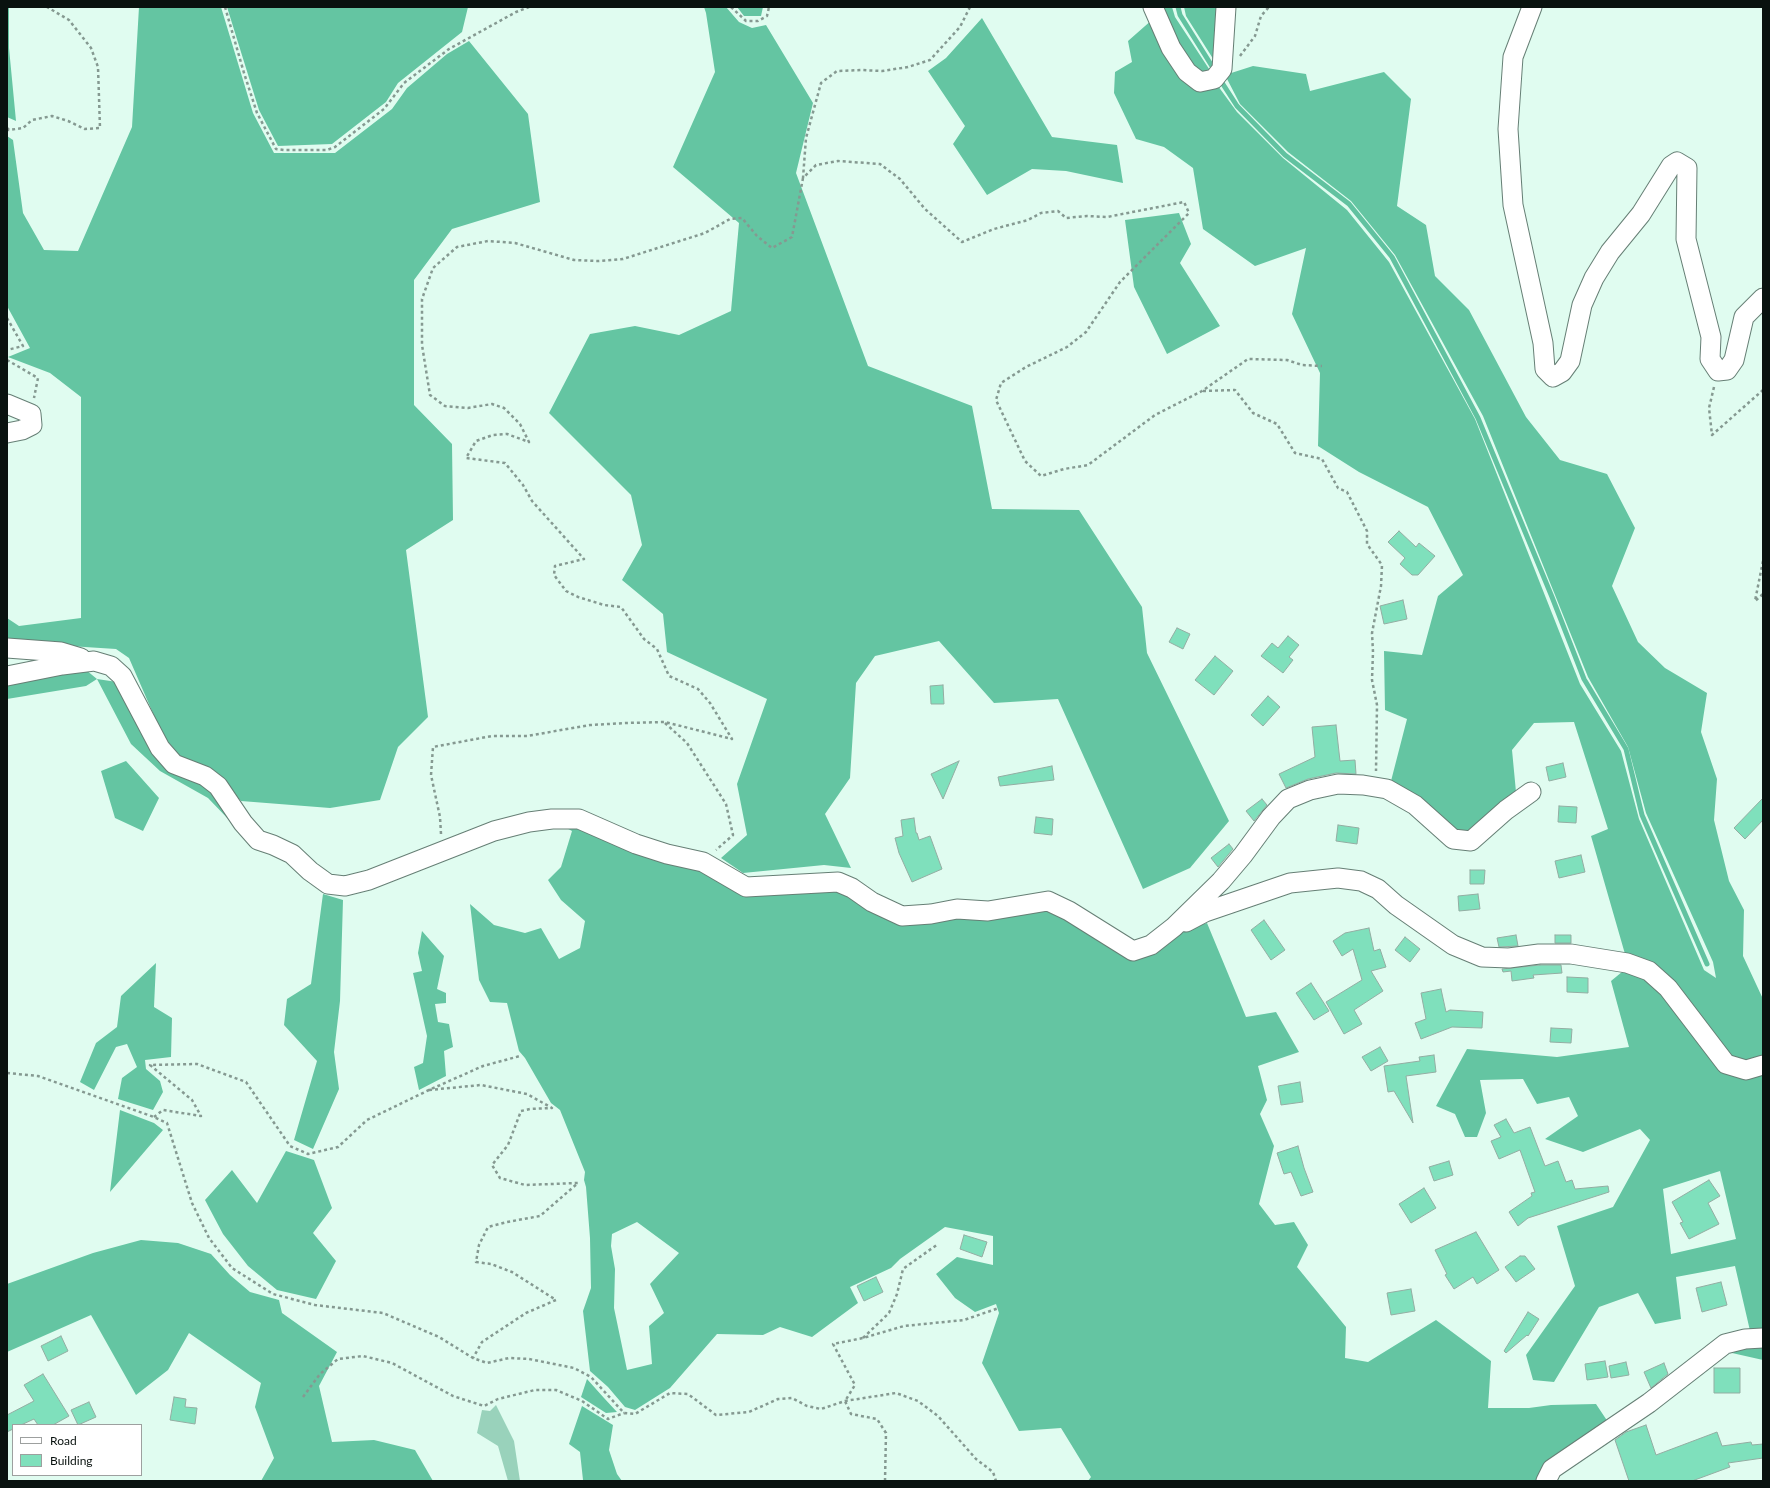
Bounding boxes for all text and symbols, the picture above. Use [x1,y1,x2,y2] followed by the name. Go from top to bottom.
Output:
[12,1424,142,1476] legend
[50,1433,77,1448] text: Road
[50,1453,93,1468] text: Building

